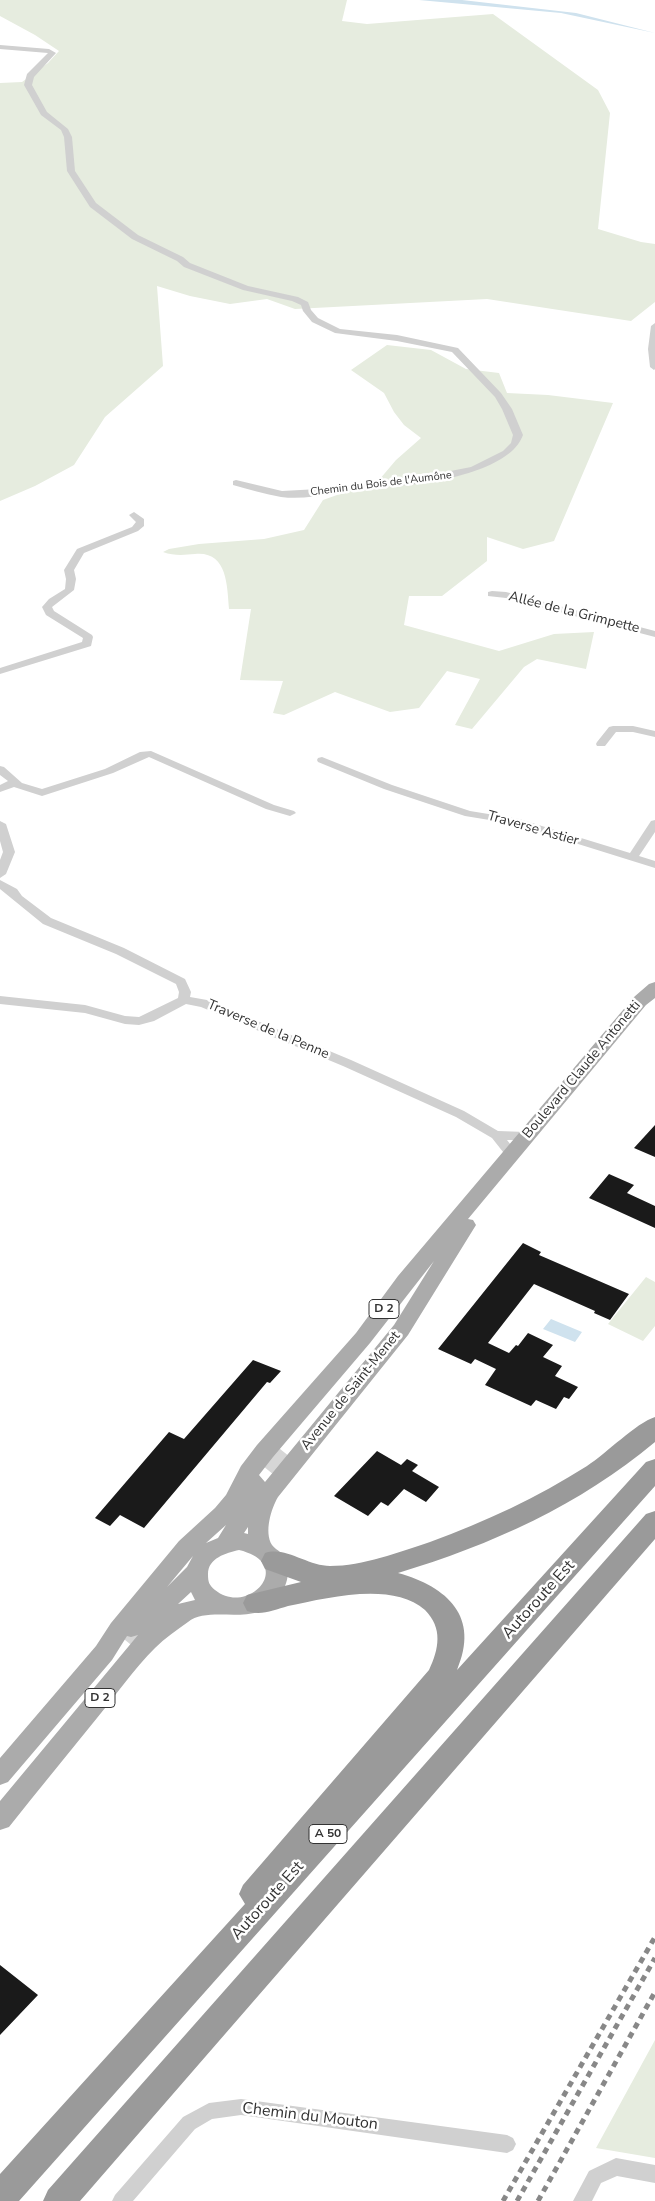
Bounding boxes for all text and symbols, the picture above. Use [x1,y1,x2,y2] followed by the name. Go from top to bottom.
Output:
[310,469,452,499] street label: Chemin du Bois de l'Aumône
[507,589,641,637] street label: Allée de la Grimpette
[485,808,581,850] street label: Traverse Astier
[205,997,331,1063] street label: Traverse de la Penne
[519,998,645,1142] street label: Boulevard Claude Antonetti
[369,1300,399,1318] road number: D 2
[298,1328,404,1454] street label: Avenue de Saint-Menet
[499,1557,579,1643] street label: Autoroute Est
[85,1689,115,1708] road number: D 2
[309,1825,347,1844] road number: A 50
[228,1858,308,1944] street label: Autoroute Est
[241,2099,379,2135] street label: Chemin du Mouton

